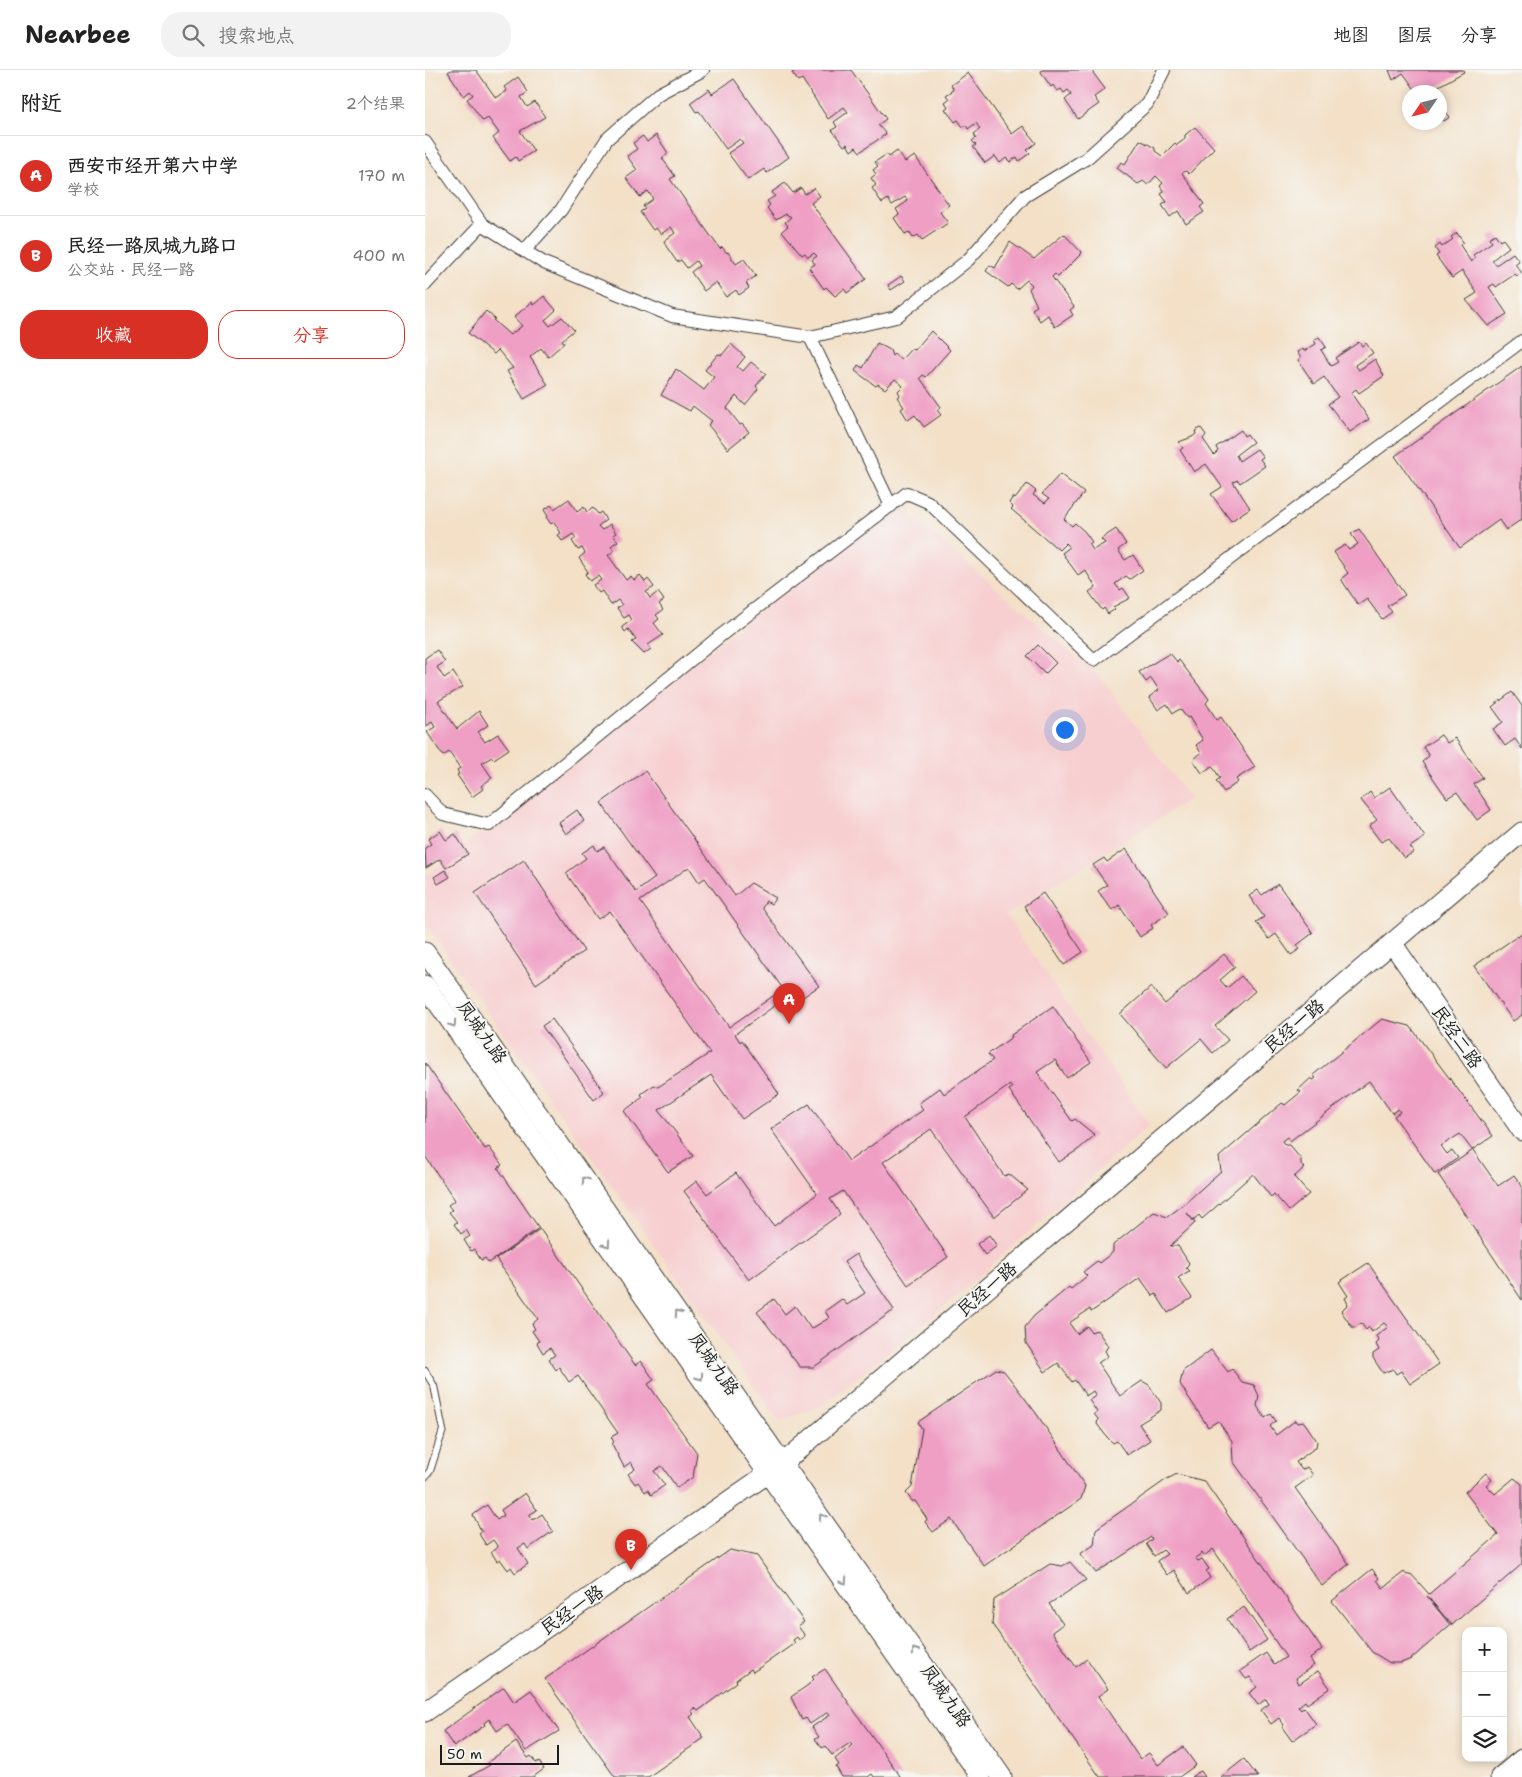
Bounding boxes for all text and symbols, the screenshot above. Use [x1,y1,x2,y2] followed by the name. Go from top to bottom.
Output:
[161,12,511,57] search box
[25,19,131,51] text: Nearbee
[179,21,207,49] icon: search
[219,23,295,48] text: 搜索地点
[1333,23,1369,47] text: 地图
[1397,23,1433,47] text: 图层
[1461,23,1497,47] text: 分享
[1402,85,1447,130] north arrow
[20,89,62,117] text: 附近
[346,93,405,114] text: 2个结果
[67,153,238,178] text: 西安市经开第六中学
[30,165,42,186] text: A
[358,165,405,186] text: 170 m
[67,179,99,200] text: 学校
[67,233,238,258] text: 民经一路凤城九路口
[31,245,41,266] text: B
[352,245,405,266] text: 400 m
[67,259,194,280] text: 公交站 · 民经一路
[20,310,208,359] button: 收藏
[218,310,405,359] button: 分享
[1052,717,1078,743] your location
[773,983,805,1024] pin: A
[1259,994,1329,1058] street label: 民经一路
[452,996,512,1068] street label: 凤城九路
[1427,1001,1487,1073] street label: 民经二路
[447,1019,456,1028] one-way arrow
[582,1176,591,1185] one-way arrow
[601,1238,610,1247] one-way arrow
[952,1256,1022,1322] street label: 民经一路
[675,1309,684,1319] one-way arrow
[684,1328,744,1400] street label: 凤城九路
[694,1371,703,1380] one-way arrow
[819,1513,828,1523] one-way arrow
[615,1529,647,1570] pin: B
[838,1575,846,1584] one-way arrow
[536,1580,608,1640] street label: 民经一路
[1462,1627,1507,1762] map controls
[1462,1627,1507,1672] button: +
[912,1647,921,1656] one-way arrow
[916,1660,976,1732] street label: 凤城九路
[1462,1672,1507,1717] button: −
[1462,1717,1507,1762] button: layers
[440,1742,559,1765] scale bar
[447,1745,482,1763] text: 50 m

